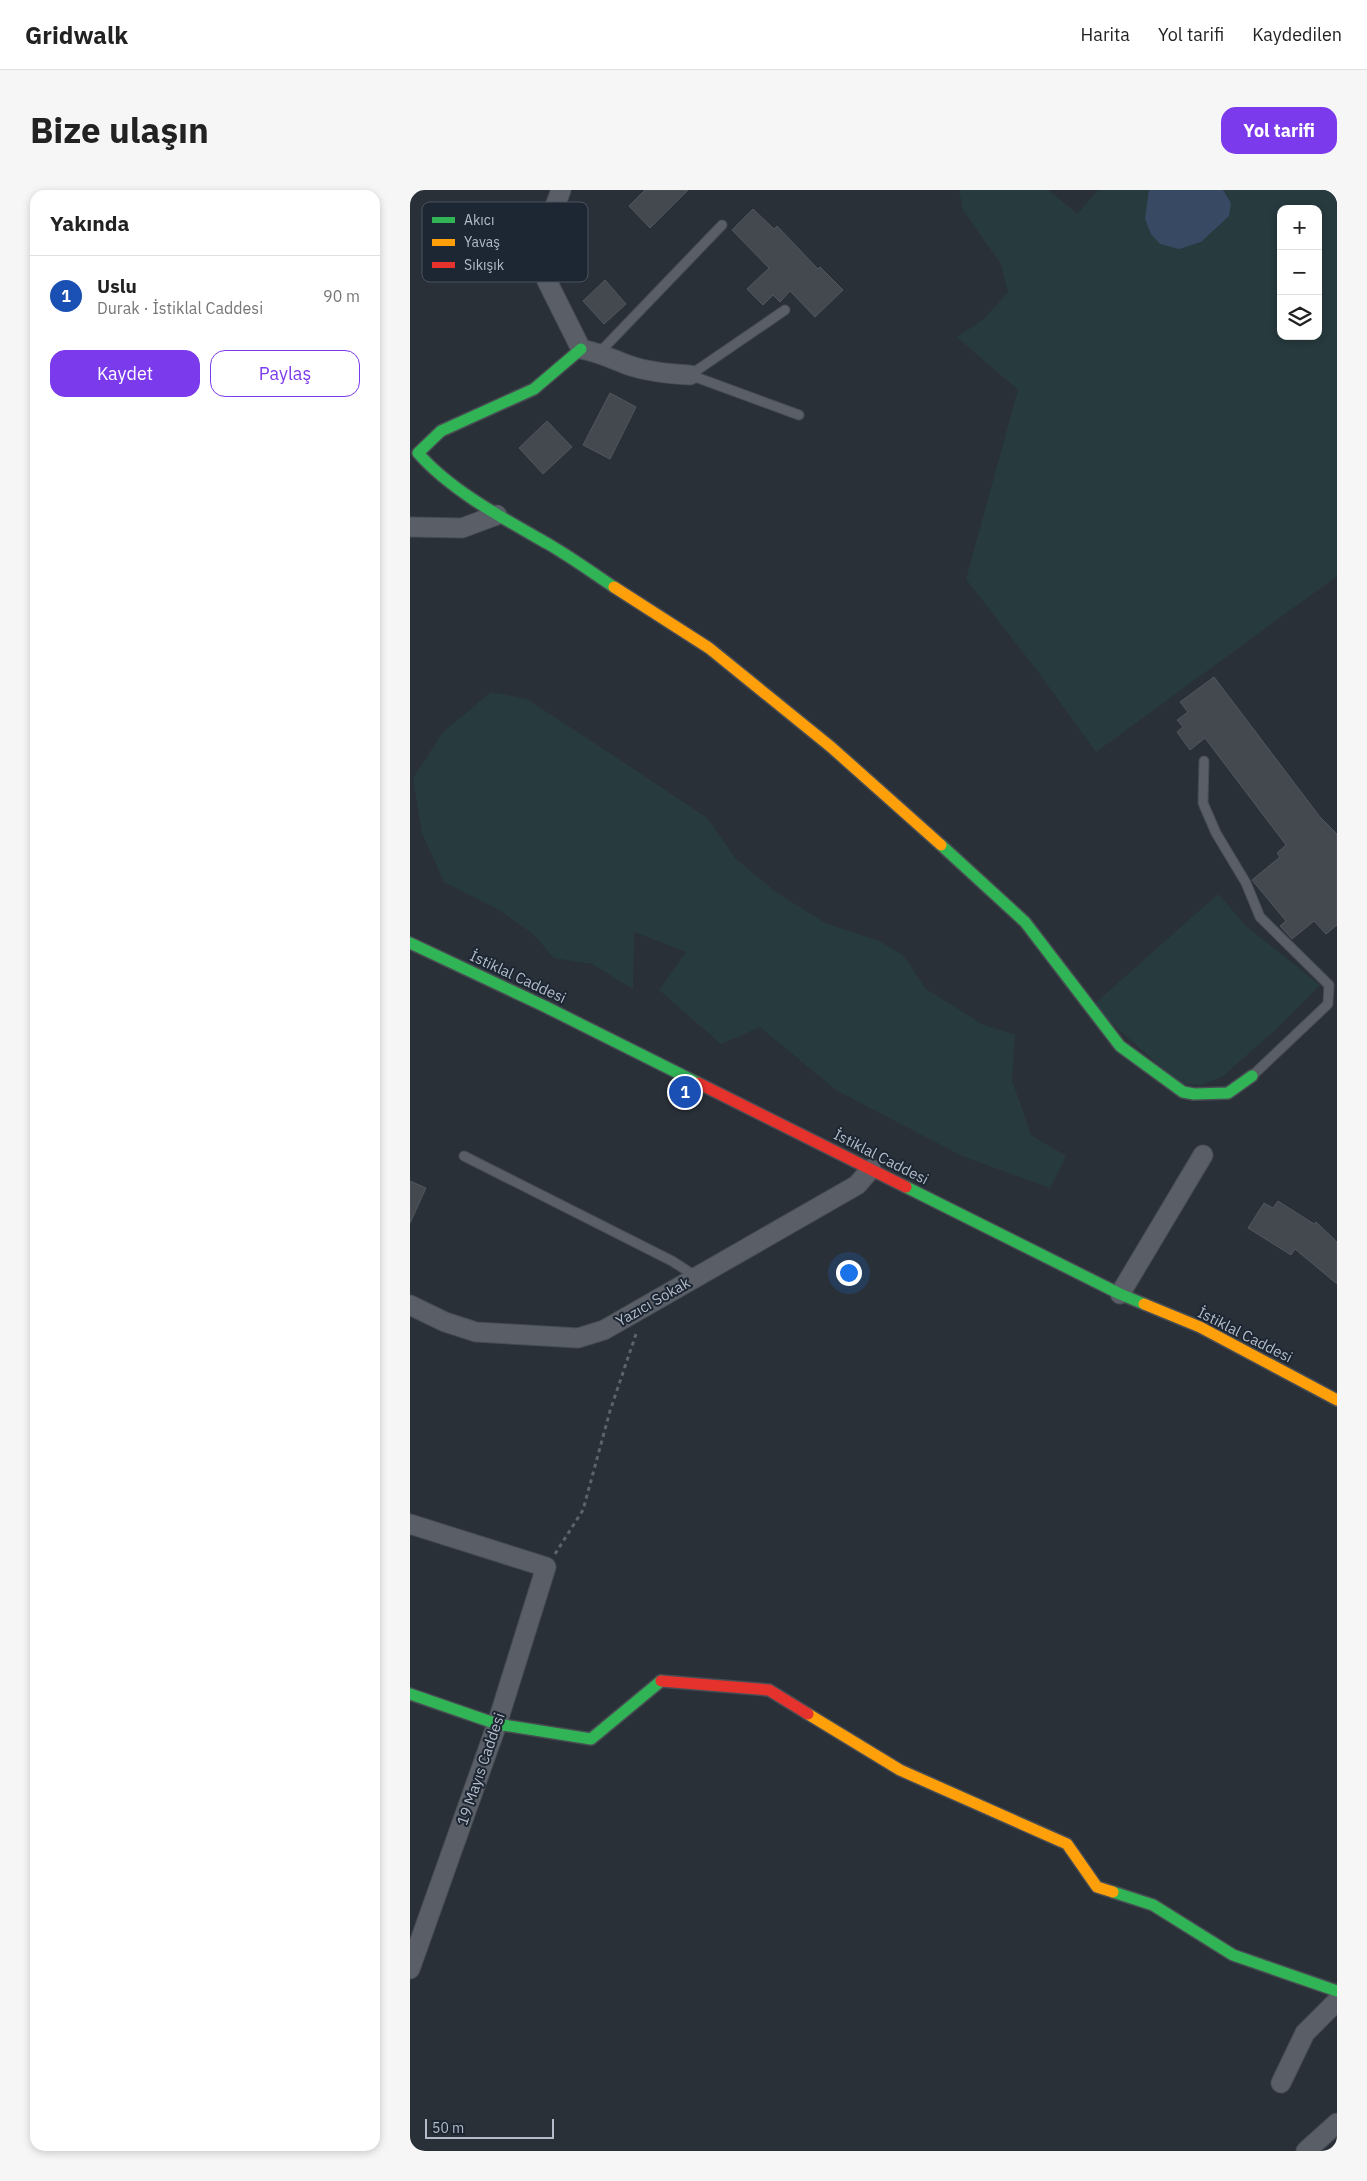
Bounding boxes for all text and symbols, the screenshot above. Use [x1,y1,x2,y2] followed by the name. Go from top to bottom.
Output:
[25,19,128,51] text: Gridwalk
[1081,23,1130,46] text: Harita
[1158,23,1224,46] text: Yol tarifi
[1252,23,1342,46] text: Kaydedilen
[30,107,209,153] text: Bize ulaşın
[1221,107,1337,154] button: Yol tarifi
[422,202,588,282] legend
[1277,205,1322,340] map controls
[1277,205,1322,250] button: +
[50,209,130,237] text: Yakında
[464,211,494,229] text: Akıcı
[464,233,500,251] text: Yavaş
[1277,250,1322,295] button: −
[464,256,505,274] text: Sıkışık
[97,274,137,298] text: Uslu
[61,286,71,306] text: 1
[323,286,360,306] text: 90 m
[1277,295,1322,340] button: layers
[97,298,263,318] text: Durak · İstiklal Caddesi
[50,350,200,397] button: Kaydet
[210,350,360,397] button: Paylaş
[467,946,569,1007] street label: İstiklal Caddesi
[669,1073,701,1111] pin: 1
[831,1125,932,1189] street label: İstiklal Caddesi
[836,1260,862,1286] your location
[612,1273,693,1330] street label: Yazıcı Sokak
[1195,1303,1296,1367] street label: İstiklal Caddesi
[452,1710,509,1828] street label: 19 Mayıs Caddesi
[425,2116,554,2139] scale bar
[432,2119,464,2137] text: 50 m

